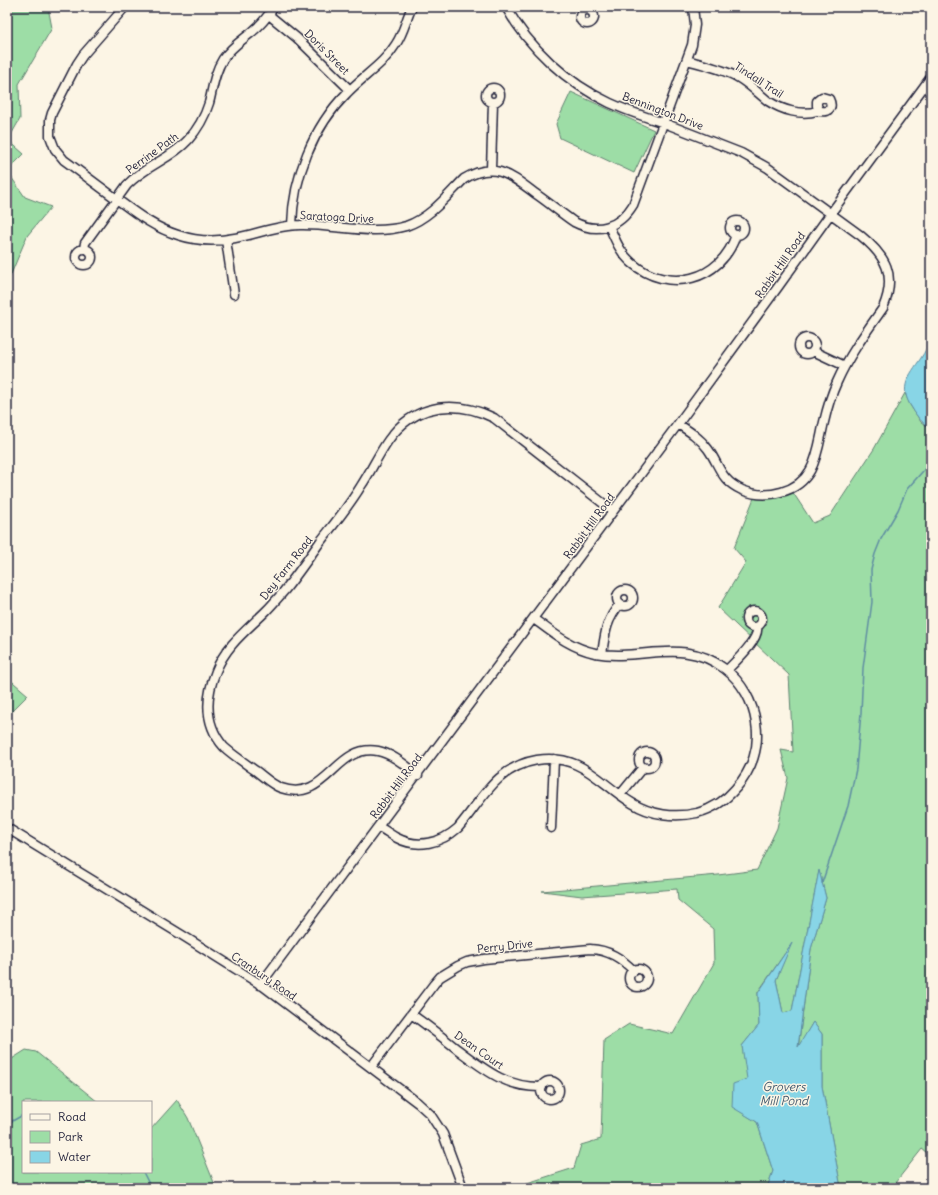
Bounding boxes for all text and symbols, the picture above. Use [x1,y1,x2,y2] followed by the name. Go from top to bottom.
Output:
[302,27,353,78] street label: Doris Street
[732,59,786,101] street label: Tindall Trail
[620,89,706,133] street label: Bennington Drive
[123,129,181,177] street label: Perrine Path
[300,208,374,226] street label: Saratoga Drive
[752,229,808,301] street label: Rabbit Hill Road
[560,490,618,562] street label: Rabbit Hill Road
[257,533,316,603] street label: Dey Farm Road
[367,750,425,821] street label: Rabbit Hill Road
[476,936,534,956] street label: Perry Drive
[229,949,300,1003] street label: Cranbury Road
[452,1028,507,1072] street label: Dean Court
[760,1079,810,1108] water label: Grovers Mill Pond
[22,1101,152,1173] legend
[58,1109,86,1124] text: Road
[58,1129,83,1144] text: Park
[58,1149,91,1164] text: Water

